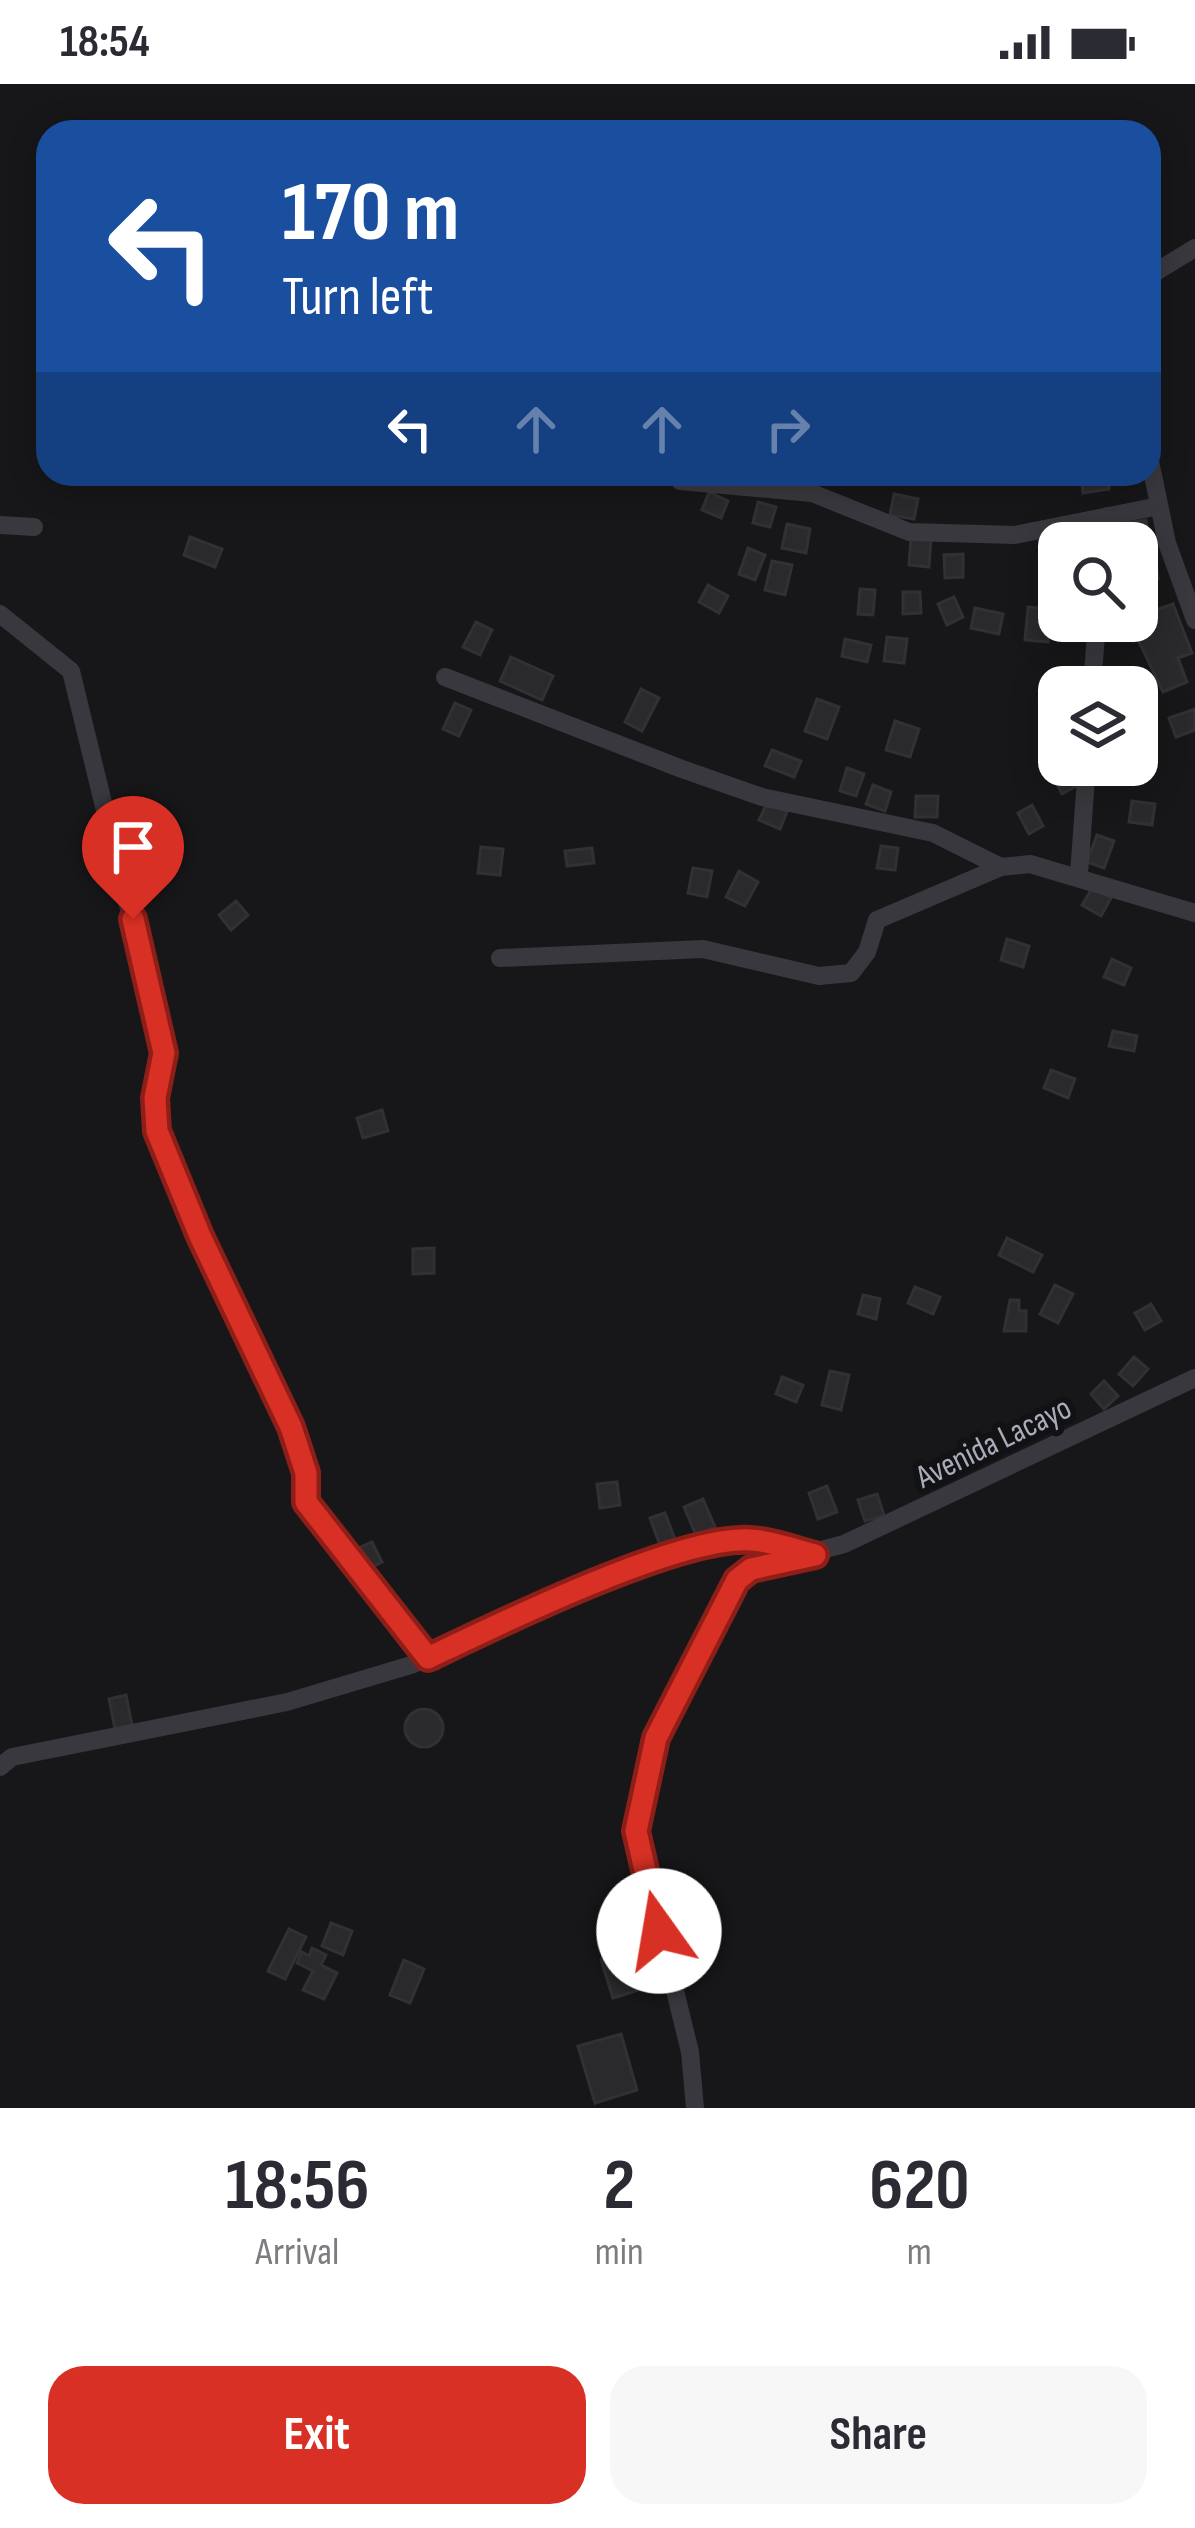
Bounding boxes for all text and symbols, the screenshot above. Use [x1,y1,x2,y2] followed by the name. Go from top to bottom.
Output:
[60,15,150,70] text: 18:54
[282,163,459,264] text: 170 m
[84,168,240,324] icon: left
[282,265,434,330] text: Turn left
[377,396,443,462] icon: left
[503,396,569,462] icon: ahead
[629,396,695,462] icon: ahead
[755,396,821,462] icon: right
[1038,522,1158,786] map controls
[1038,522,1158,642] button: search
[1038,666,1158,786] button: layers
[82,796,184,919] pin
[100,814,166,880] icon: arrive
[909,1388,1078,1498] street label: Avenida Lacayo
[596,1868,722,1994] position arrow
[226,2143,369,2230] text: 18:56
[604,2143,635,2230] text: 2
[869,2143,969,2230] text: 620
[255,2229,339,2276] text: Arrival
[595,2229,644,2276] text: min
[907,2229,932,2276] text: m
[48,2366,586,2504] button: Exit
[610,2366,1147,2504] button: Share

